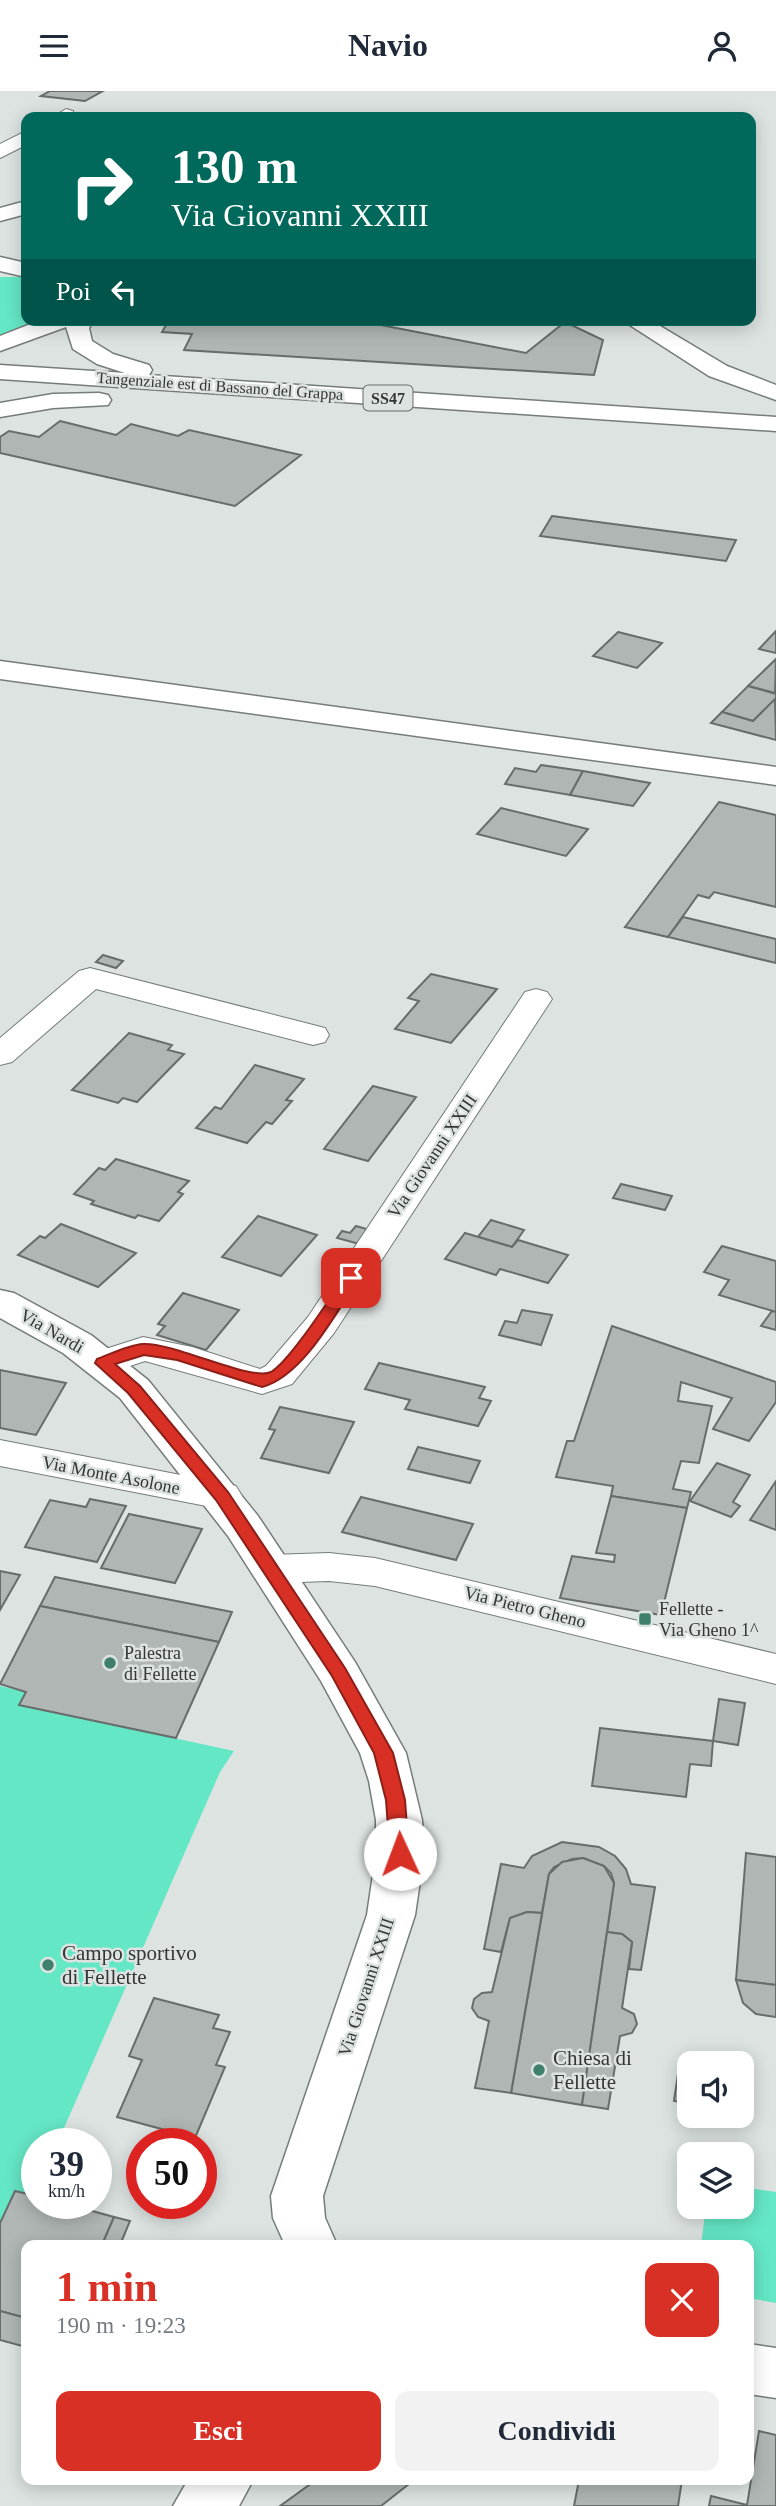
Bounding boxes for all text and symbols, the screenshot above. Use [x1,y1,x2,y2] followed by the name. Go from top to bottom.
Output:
[35,27,73,65] icon: menu
[348,27,428,63] text: Navio
[703,27,741,65] icon: person
[171,139,298,194] text: 130 m
[56,140,147,231] icon: right
[171,197,429,233] text: Via Giovanni XXIII
[105,273,143,311] icon: left
[56,277,91,306] text: Poi
[96,369,344,404] street label: Tangenziale est di Bassano del Grappa
[364,385,412,411] road number: SS47
[383,1090,481,1222] street label: Via Giovanni XXIII
[321,1248,381,1308] pin
[332,1259,370,1297] icon: arrive
[17,1305,87,1357] street label: Via Nardi
[40,1452,182,1498] street label: Via Monte Asolone
[462,1582,588,1632] street label: Via Pietro Gheno
[659,1599,759,1640] place label: Fellette - Via Gheno 1^
[637,1611,653,1627] marker: Fellette - Via Gheno 1^
[124,1643,196,1684] place label: Palestra di Fellette
[102,1655,118,1671] marker: Palestra di Fellette
[363,1817,437,1891] position arrow
[334,1915,398,2059] street label: Via Giovanni XXIII
[62,1941,197,1989] place label: Campo sportivo di Fellette
[40,1957,56,1973] marker: Campo sportivo di Fellette
[553,2046,632,2094] place label: Chiesa di Fellette
[677,2051,754,2219] map controls
[677,2051,754,2128] button: sound
[531,2062,547,2078] marker: Chiesa di Fellette
[126,2128,217,2219] speed limit sign: 50
[677,2142,754,2219] button: layers
[49,2145,84,2184] text: 39
[48,2181,85,2201] text: km/h
[645,2263,719,2337] button: close
[56,2264,158,2310] text: 1 min
[56,2313,186,2338] text: 190 m · 19:23
[56,2391,381,2471] button: Esci
[395,2391,719,2471] button: Condividi

